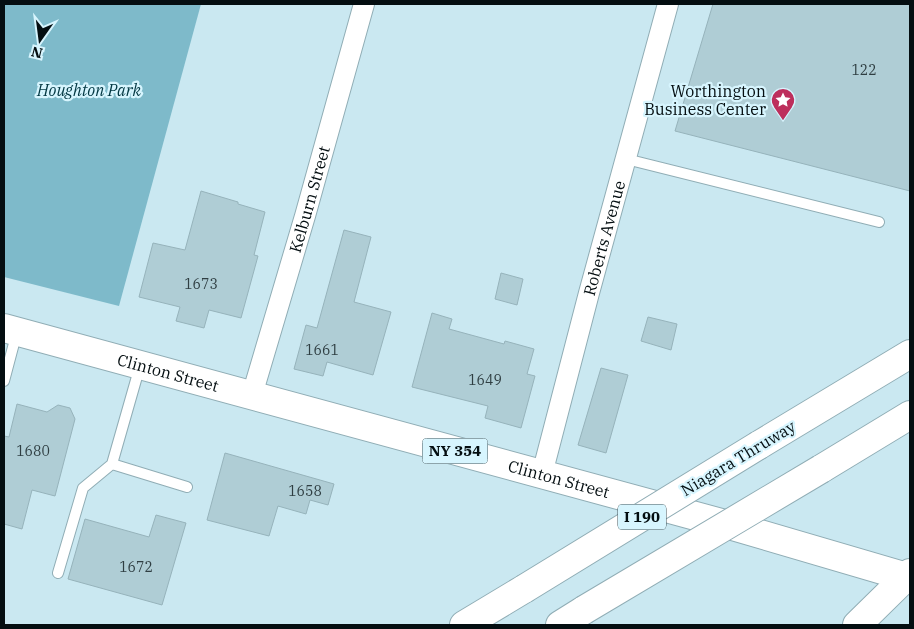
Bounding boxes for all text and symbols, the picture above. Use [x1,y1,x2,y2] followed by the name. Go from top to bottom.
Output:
[15,15,65,65] north arrow
[29,43,44,63] text: N
[851,61,877,79] house number: 122
[36,80,142,100] park label: Houghton Park
[644,81,766,119] place label: Worthington Business Center
[770,87,796,121] place icon: Worthington Business Center
[285,143,334,255] street label: Kelburn Street
[579,178,629,298] street label: Roberts Avenue
[184,275,218,293] house number: 1673
[305,341,339,359] house number: 1661
[115,349,221,396] street label: Clinton Street
[468,371,502,389] house number: 1649
[677,416,799,500] street label: Niagara Thruway
[422,438,488,464] road number: NY 354
[16,442,50,460] house number: 1680
[506,456,612,502] street label: Clinton Street
[288,482,322,500] house number: 1658
[618,504,666,530] road number: I 190
[119,558,153,576] house number: 1672

